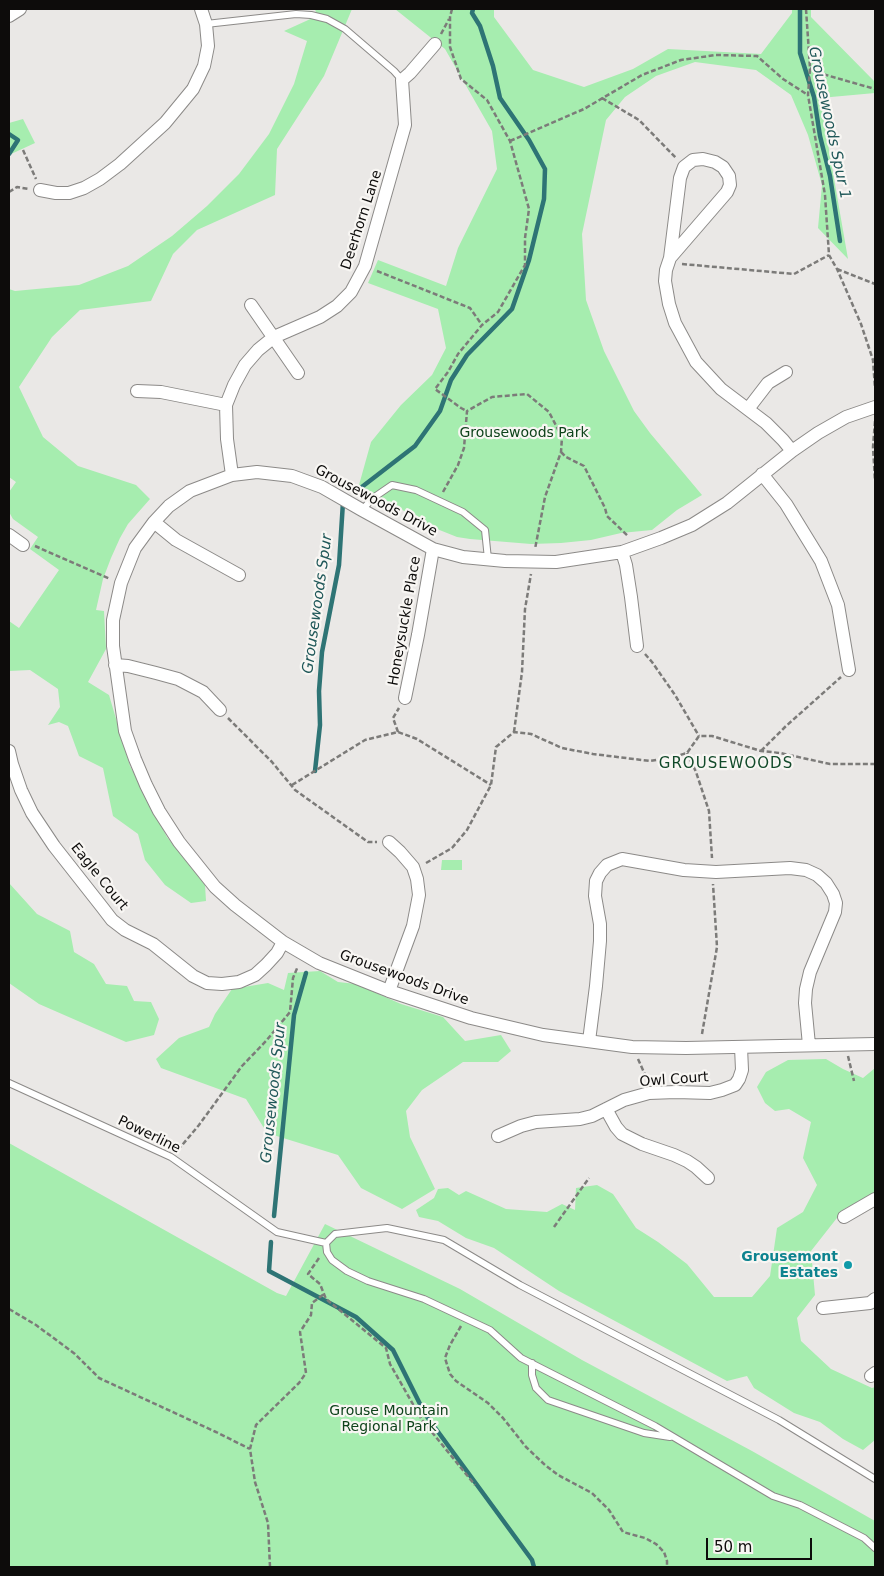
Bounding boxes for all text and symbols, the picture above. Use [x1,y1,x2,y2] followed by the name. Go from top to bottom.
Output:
[804,45,854,201] water label: Grousewoods Spur 1
[338,168,386,272] street label: Deerhorn Lane
[459,425,589,441] park label: Grousewoods Park
[312,462,440,540] street label: Grousewoods Drive
[299,533,337,675] water label: Grousewoods Spur
[385,555,425,687] street label: Honeysuckle Place
[657,755,795,773] district label: GROUSEWOODS
[67,840,131,914] street label: Eagle Court
[337,947,471,1009] street label: Grousewoods Drive
[258,1022,290,1164] water label: Grousewoods Spur
[639,1069,709,1091] street label: Owl Court
[115,1113,183,1157] street label: Powerline
[741,1249,838,1282] place label: Grousemont Estates
[842,1259,854,1271] marker: Grousemont Estates
[329,1403,449,1435] park label: Grouse Mountain Regional Park
[709,1528,815,1560] scale bar
[714,1538,752,1556] text: 50 m

